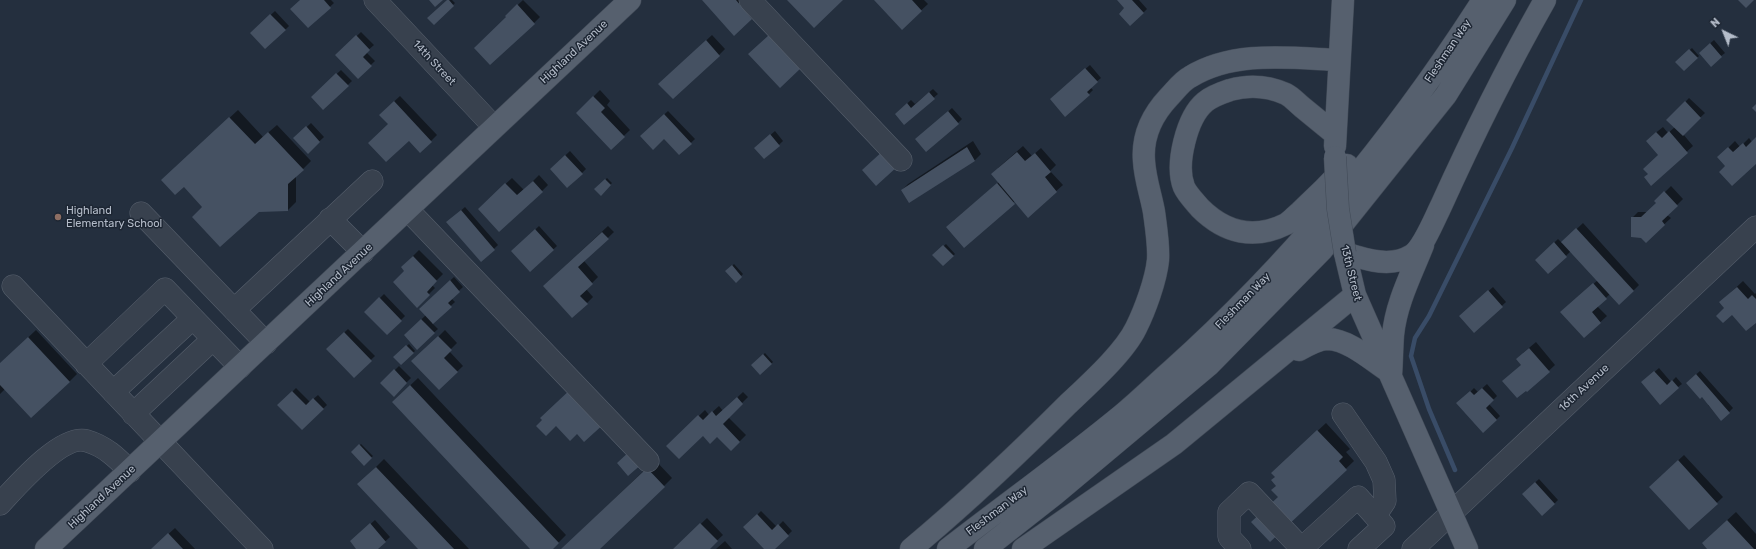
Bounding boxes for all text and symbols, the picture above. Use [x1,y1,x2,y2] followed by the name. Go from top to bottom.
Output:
[1704,12,1744,52] north arrow
[1708,15,1723,30] text: N
[1422,17,1474,85] street label: Fleshman Way
[538,18,610,86] street label: Highland Avenue
[410,38,458,88] street label: 14th Street
[66,204,162,230] place label: Highland Elementary School
[53,212,63,222] marker: Highland Elementary School
[303,241,375,309] street label: Highland Avenue
[1338,244,1364,302] street label: 13th Street
[1213,270,1273,332] street label: Fleshman Way
[1556,361,1612,415] street label: 16th Avenue
[66,463,138,531] street label: Highland Avenue
[964,484,1030,538] street label: Fleshman Way

